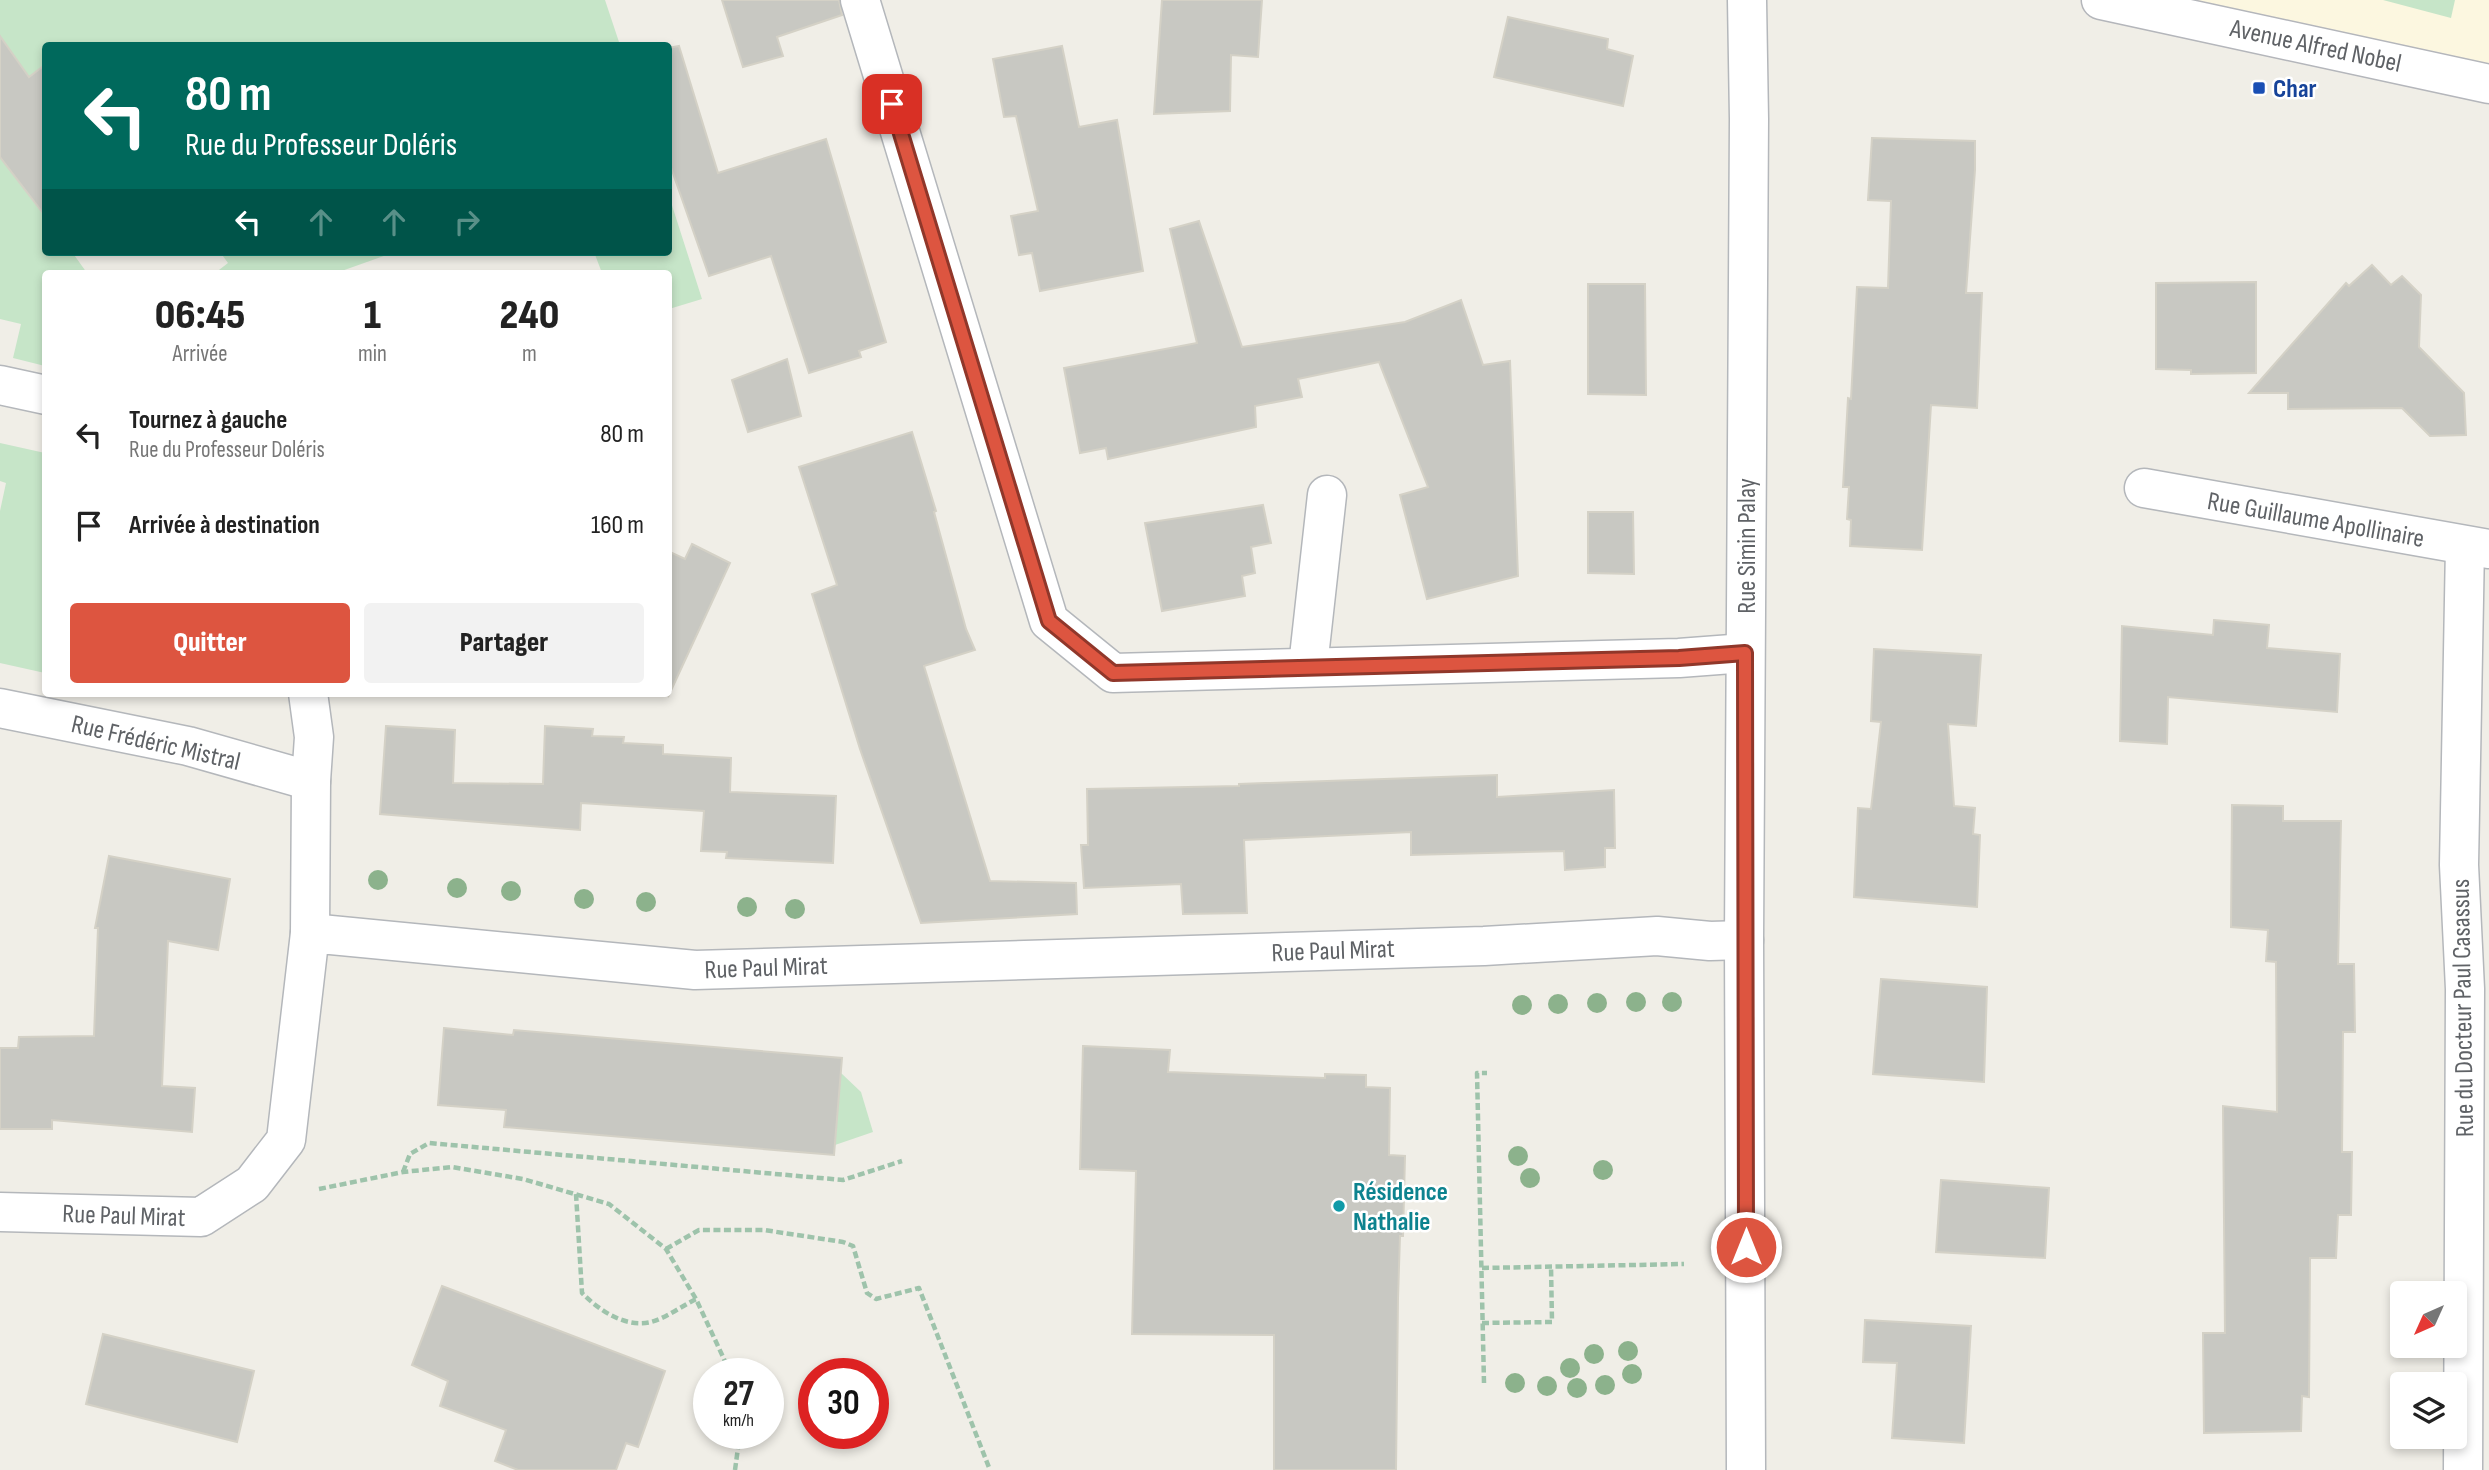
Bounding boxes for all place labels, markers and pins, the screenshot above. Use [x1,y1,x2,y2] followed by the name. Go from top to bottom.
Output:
[862,74,922,134] pin
[2273,74,2317,105] place label: Char
[2251,80,2267,96] marker: Char
[1353,1177,1448,1238] place label: Résidence Nathalie
[1331,1198,1347,1214] marker: Résidence Nathalie

